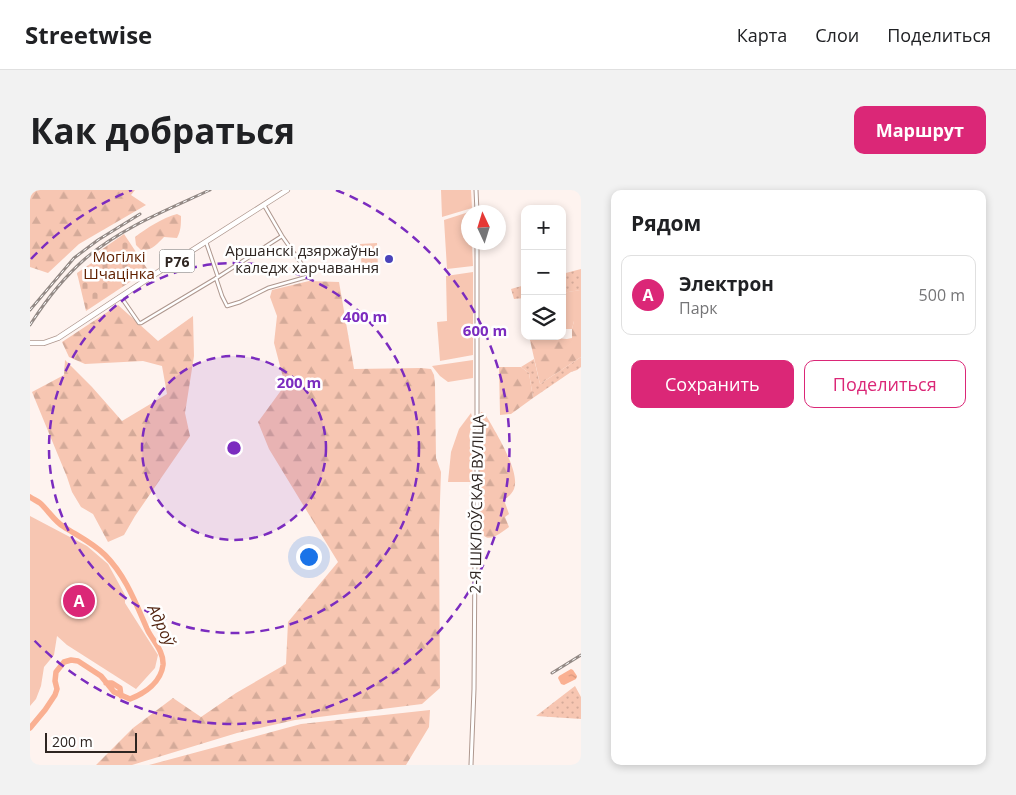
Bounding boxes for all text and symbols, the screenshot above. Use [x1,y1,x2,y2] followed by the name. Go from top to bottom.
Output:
[25,18,152,51] text: Streetwise
[737,23,787,47] text: Карта
[815,23,859,47] text: Слои
[887,23,991,47] text: Поделиться
[854,106,986,154] button: Маршрут
[30,107,295,154] text: Как добраться
[461,205,506,250] north arrow
[521,205,566,340] map controls
[521,205,566,250] button: +
[631,209,701,237] text: Рядом
[225,240,379,277] place label: Аршанскі дзяржаўны каледж харчавання
[83,246,155,283] park label: Могілкі Шчацінка
[160,249,194,272] road number: Р76
[521,250,566,295] button: −
[383,253,395,265] marker: Аршанскі дзяржаўны каледж харчавання
[679,271,774,297] text: Электрон
[642,284,654,306] text: A
[919,284,965,306] text: 500 m
[521,295,566,340] button: layers
[679,297,718,319] text: Парк
[343,306,387,326] text: 400 m
[463,320,507,340] text: 600 m
[631,360,794,408] button: Сохранить
[804,360,966,408] button: Поделиться
[277,372,321,392] text: 200 m
[464,414,488,593] street label: 2-Я ШКЛОЎСКАЯ ВУЛІЦА
[225,439,243,457] centre of rings
[296,544,322,570] your location
[63,582,95,620] pin: A
[142,600,182,651] water label: Адроў
[45,730,138,753] scale bar
[52,732,93,751] text: 200 m

